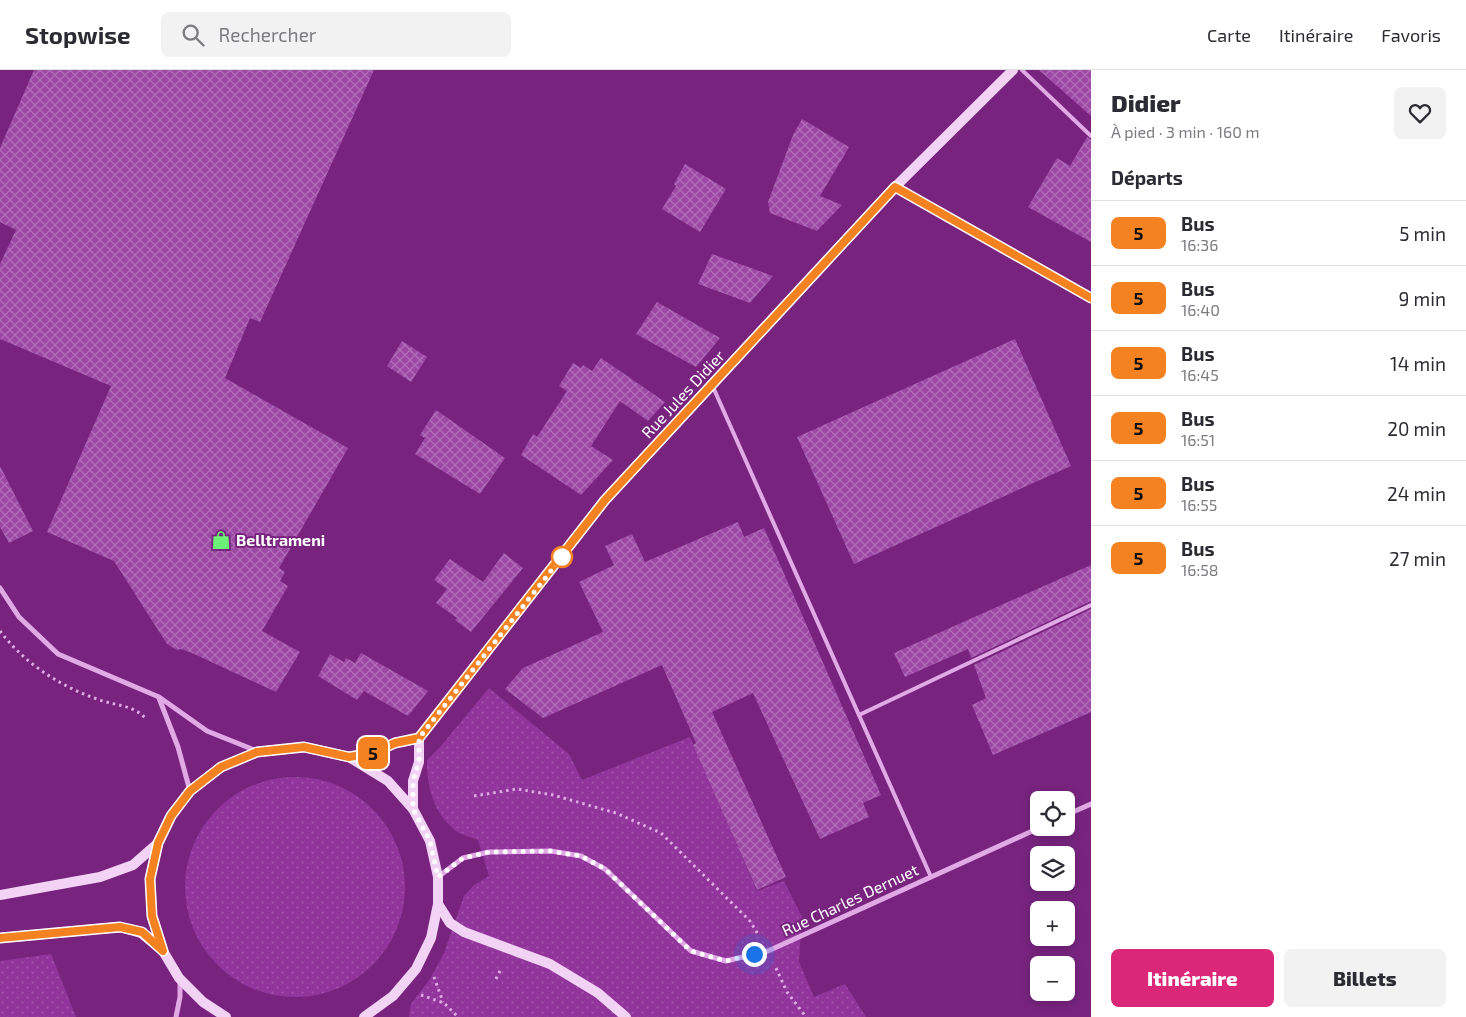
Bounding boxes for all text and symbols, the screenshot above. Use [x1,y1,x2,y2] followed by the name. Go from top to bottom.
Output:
[161,12,511,57] search box
[25,20,131,49] text: Stopwise
[179,21,207,49] icon: search
[219,23,317,46] text: Rechercher
[1207,24,1251,46] text: Carte
[1279,24,1353,46] text: Itinéraire
[1381,24,1441,46] text: Favoris
[1394,87,1446,139] button: heart
[1111,88,1181,117] text: Didier
[1111,122,1259,141] text: À pied · 3 min · 160 m
[1111,166,1183,189] text: Départs
[1181,212,1215,235] text: Bus
[1134,222,1143,244] text: 5
[1399,222,1446,245] text: 5 min
[1181,235,1218,254] text: 16:36
[1181,277,1215,300] text: Bus
[1134,287,1143,309] text: 5
[1398,287,1446,310] text: 9 min
[1181,300,1220,319] text: 16:40
[1181,342,1215,365] text: Bus
[637,345,729,442] street label: Rue Jules Didier
[1134,352,1143,374] text: 5
[1390,352,1446,375] text: 14 min
[1181,365,1219,384] text: 16:45
[1181,407,1215,430] text: Bus
[1134,417,1143,439] text: 5
[1387,417,1446,440] text: 20 min
[1181,430,1215,449] text: 16:51
[1181,472,1215,495] text: Bus
[1134,482,1143,504] text: 5
[1387,482,1446,505] text: 24 min
[1181,495,1217,514] text: 16:55
[210,529,232,551] shop icon: Belltrameni
[236,530,325,549] place label: Belltrameni
[1181,537,1215,560] text: Bus
[551,546,573,568] unlabelled marker
[1134,547,1143,569] text: 5
[1389,547,1446,570] text: 27 min
[1181,560,1219,579] text: 16:58
[357,737,389,769] line badge: 5
[368,742,378,764] text: 5
[1030,791,1075,1001] map controls
[1030,791,1075,836] button: locate
[1030,846,1075,891] button: layers
[778,860,921,940] street label: Rue Charles Dernuet
[1030,901,1075,946] button: +
[742,942,767,967] your location
[1111,949,1274,1007] button: Itinéraire
[1284,949,1446,1007] button: Billets
[1030,956,1075,1001] button: −

